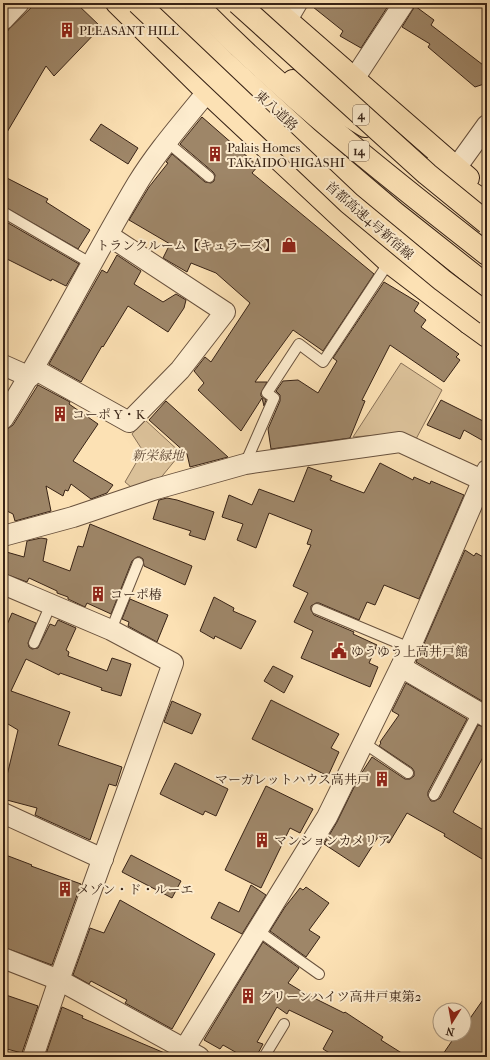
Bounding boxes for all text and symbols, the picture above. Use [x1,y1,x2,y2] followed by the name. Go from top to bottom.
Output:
[58,21,76,39] building icon: PLEASANT HILL
[79,23,179,38] place label: PLEASANT HILL
[252,87,301,133] street label: 東八道路
[353,105,369,125] road number: 4
[227,140,345,170] place label: Palais Homes TAKAIDO HIGASHI
[349,141,369,161] road number: 14
[206,145,224,163] building icon: Palais Homes TAKAIDO HIGASHI
[323,178,417,263] street label: 首都高速4号新宿線
[280,236,298,254] shop icon: トランクルーム【キュラーズ】
[96,238,277,253] place label: トランクルーム【キュラーズ】
[51,405,69,423] building icon: コーポ Y・K
[72,407,146,422] place label: コーポ Y・K
[132,448,186,463] park label: 新栄緑地
[89,585,107,603] building icon: コーポ椿
[110,587,162,602] place label: コーポ椿
[330,642,348,660] public building icon: ゆうゆう上高井戸館
[351,644,468,659] place label: ゆうゆう上高井戸館
[373,770,391,788] building icon: マーガレットハウス高井戸
[215,772,370,787] place label: マーガレットハウス高井戸
[253,831,271,849] building icon: マンションカメリア
[274,833,390,848] place label: マンションカメリア
[56,880,74,898] building icon: メゾン・ド・ルーエ
[77,882,194,897] place label: メゾン・ド・ルーエ
[239,987,257,1005] building icon: グリーンハイツ高井戸東第2
[260,989,422,1004] place label: グリーンハイツ高井戸東第2
[432,1002,472,1042] north arrow
[444,1024,456,1039] text: N

